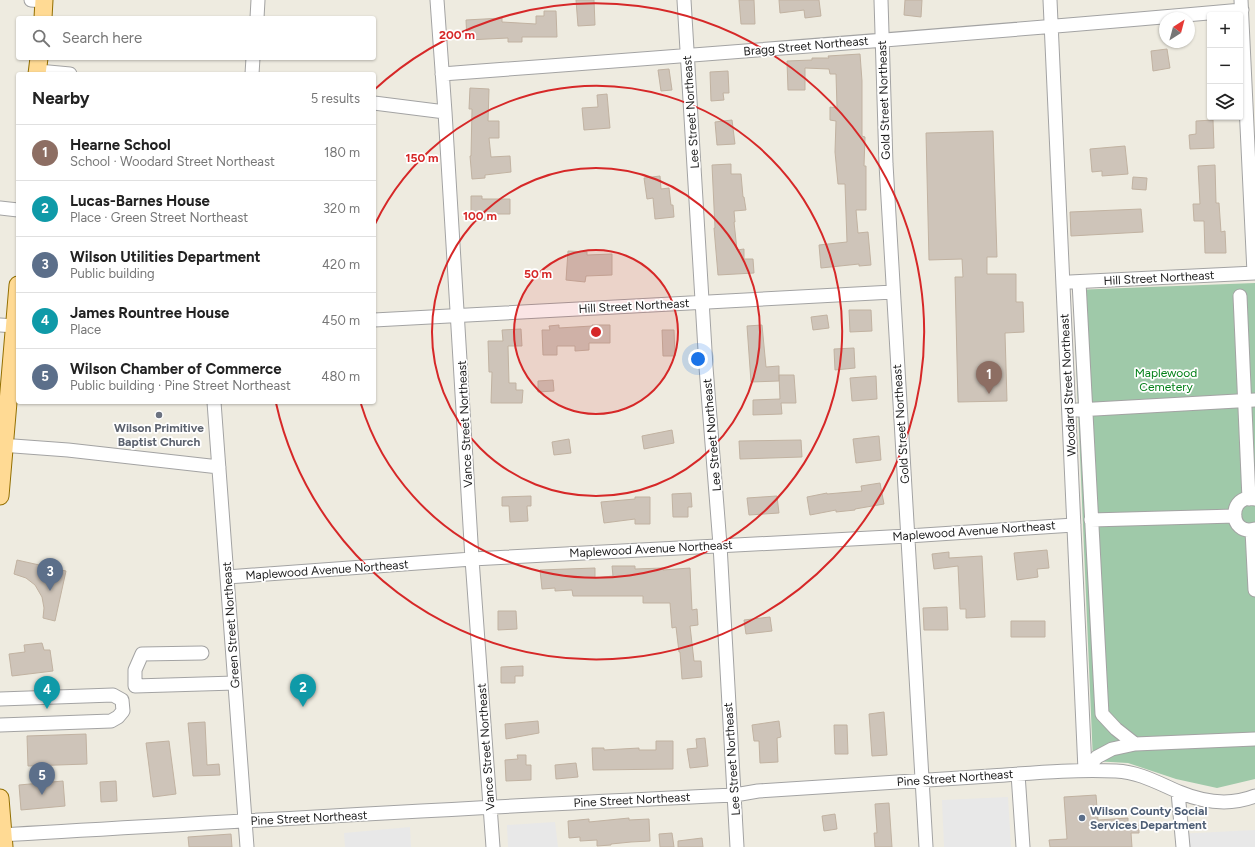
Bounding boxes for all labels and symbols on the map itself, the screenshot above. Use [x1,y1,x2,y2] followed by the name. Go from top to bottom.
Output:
[1159,12,1195,48] north arrow
[439,28,475,42] text: 200 m
[743,34,870,58] street label: Bragg Street Northeast
[875,40,893,160] street label: Gold Street Northeast
[680,55,702,169] street label: Lee Street Northeast
[405,151,439,165] text: 150 m
[463,209,497,223] text: 100 m
[524,267,552,281] text: 50 m
[1103,268,1215,288] street label: Hill Street Northeast
[578,296,690,316] street label: Hill Street Northeast
[1057,313,1079,457] street label: Woodard Street Northeast
[589,325,603,339] centre of rings
[688,349,708,369] your location
[455,359,475,488] street label: Vance Street Northeast
[976,361,1002,394] pin: 1
[890,363,912,484] street label: Gold Street Northeast
[1135,366,1197,394] park label: Maplewood Cemetery
[700,378,724,492] street label: Lee Street Northeast
[154,410,164,420] marker: Wilson Primitive Baptist Church
[114,421,204,449] place label: Wilson Primitive Baptist Church
[892,518,1056,544] street label: Maplewood Avenue Northeast
[569,538,733,560] street label: Maplewood Avenue Northeast
[245,557,409,583] street label: Maplewood Avenue Northeast
[37,558,63,591] pin: 3
[220,561,242,689] street label: Green Street Northeast
[290,674,316,707] pin: 2
[34,676,60,709] pin: 4
[475,682,497,811] street label: Vance Street Northeast
[721,702,743,816] street label: Lee Street Northeast
[29,762,55,795] pin: 5
[896,767,1014,789] street label: Pine Street Northeast
[573,790,691,810] street label: Pine Street Northeast
[1090,804,1207,832] place label: Wilson County Social Services Department
[250,808,368,828] street label: Pine Street Northeast
[1077,813,1087,823] marker: Wilson County Social Services Department

